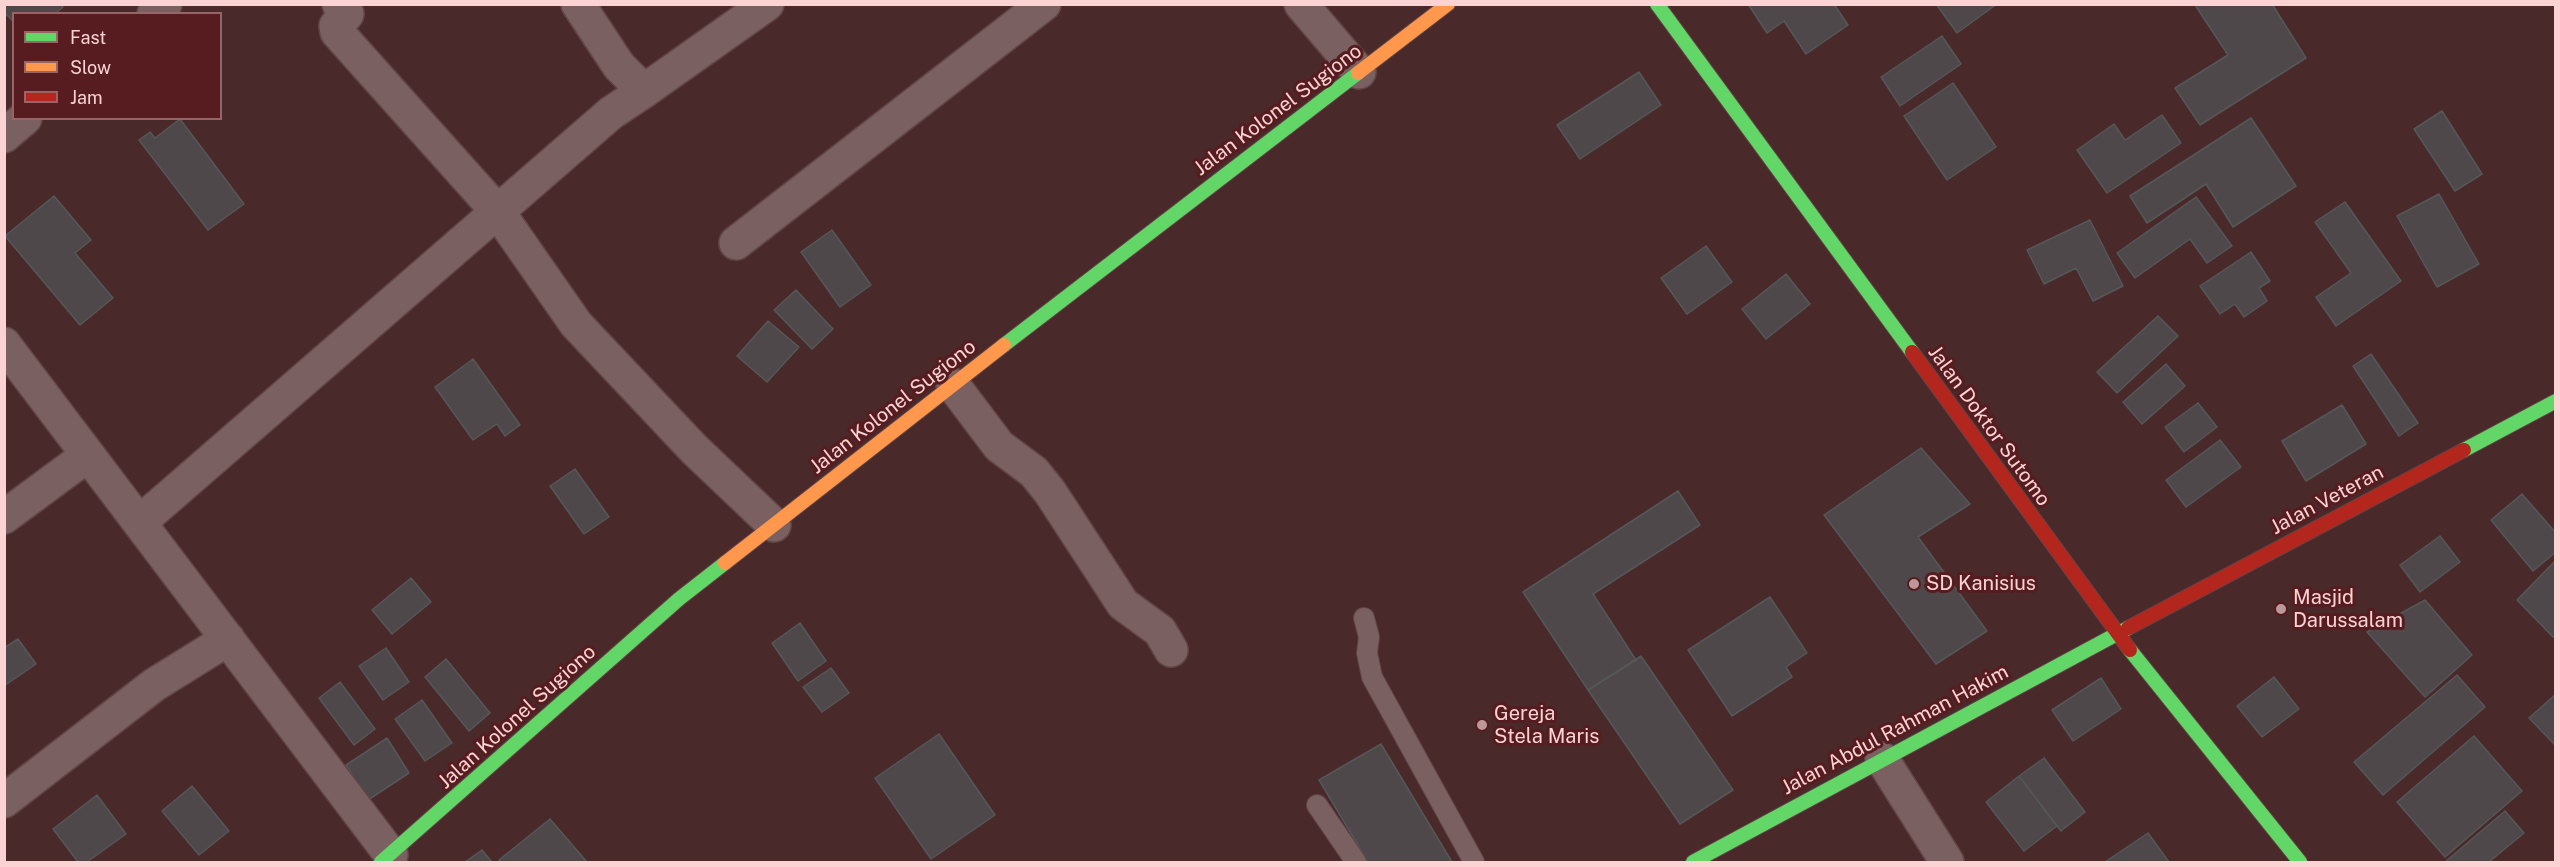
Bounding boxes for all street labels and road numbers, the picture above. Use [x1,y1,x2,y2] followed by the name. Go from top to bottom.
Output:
[1189,39,1367,181] street label: Jalan Kolonel Sugiono
[805,335,981,479] street label: Jalan Kolonel Sugiono
[1923,341,2055,511] street label: Jalan Doktor Sutomo
[2266,460,2388,540] street label: Jalan Veteran
[433,640,601,794] street label: Jalan Kolonel Sugiono
[1777,660,2013,800] street label: Jalan Abdul Rahman Hakim

